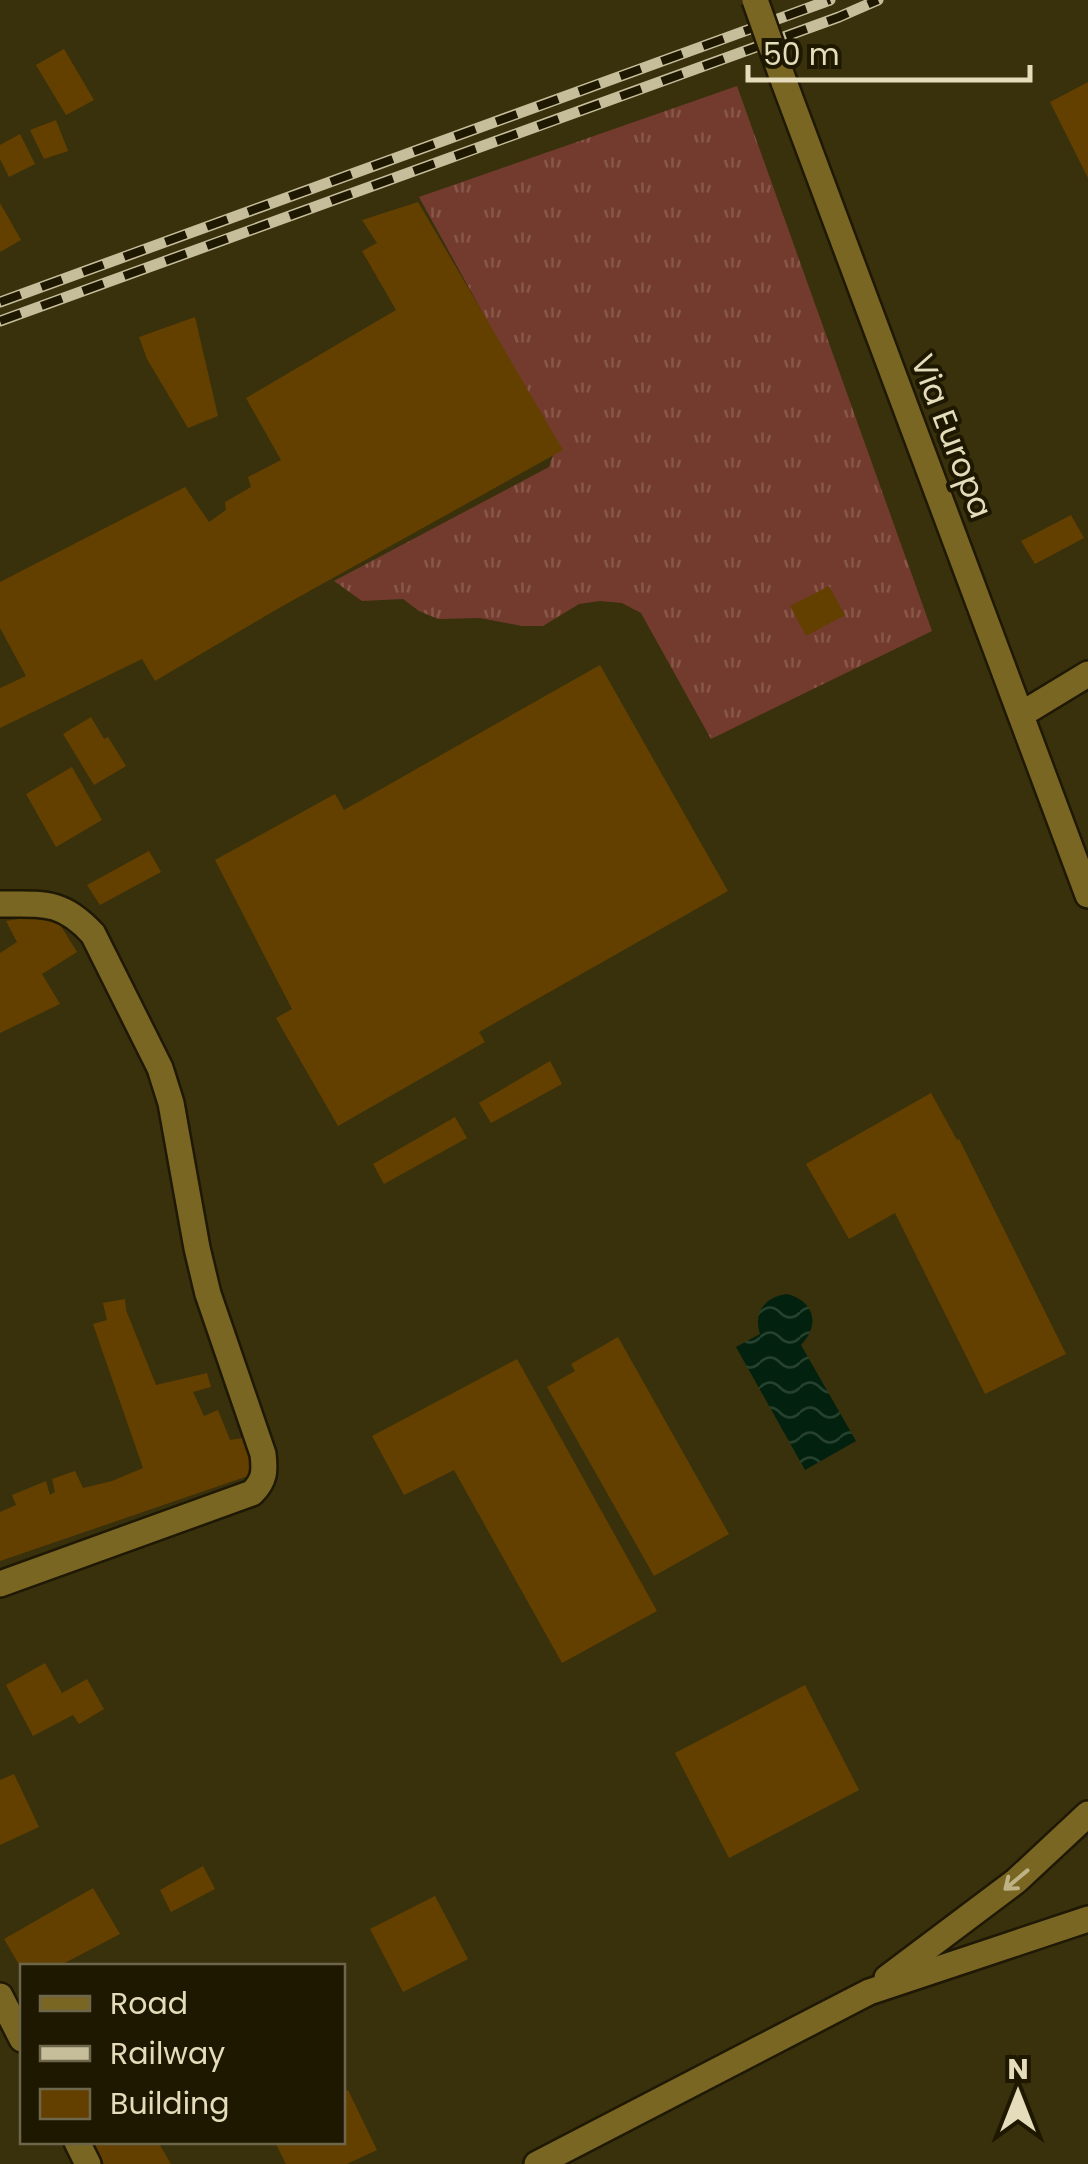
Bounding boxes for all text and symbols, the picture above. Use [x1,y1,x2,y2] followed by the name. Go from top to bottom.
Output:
[748,20,1030,82] scale bar
[763,33,840,76] text: 50 m
[900,348,1004,524] street label: Via Europa
[1004,1869,1030,1891] one-way arrow
[20,1964,345,2144] legend
[110,1982,188,2025] text: Road
[110,2032,225,2075] text: Railway
[968,2044,1068,2144] north arrow
[1007,2050,1029,2089] text: N
[110,2082,230,2125] text: Building

